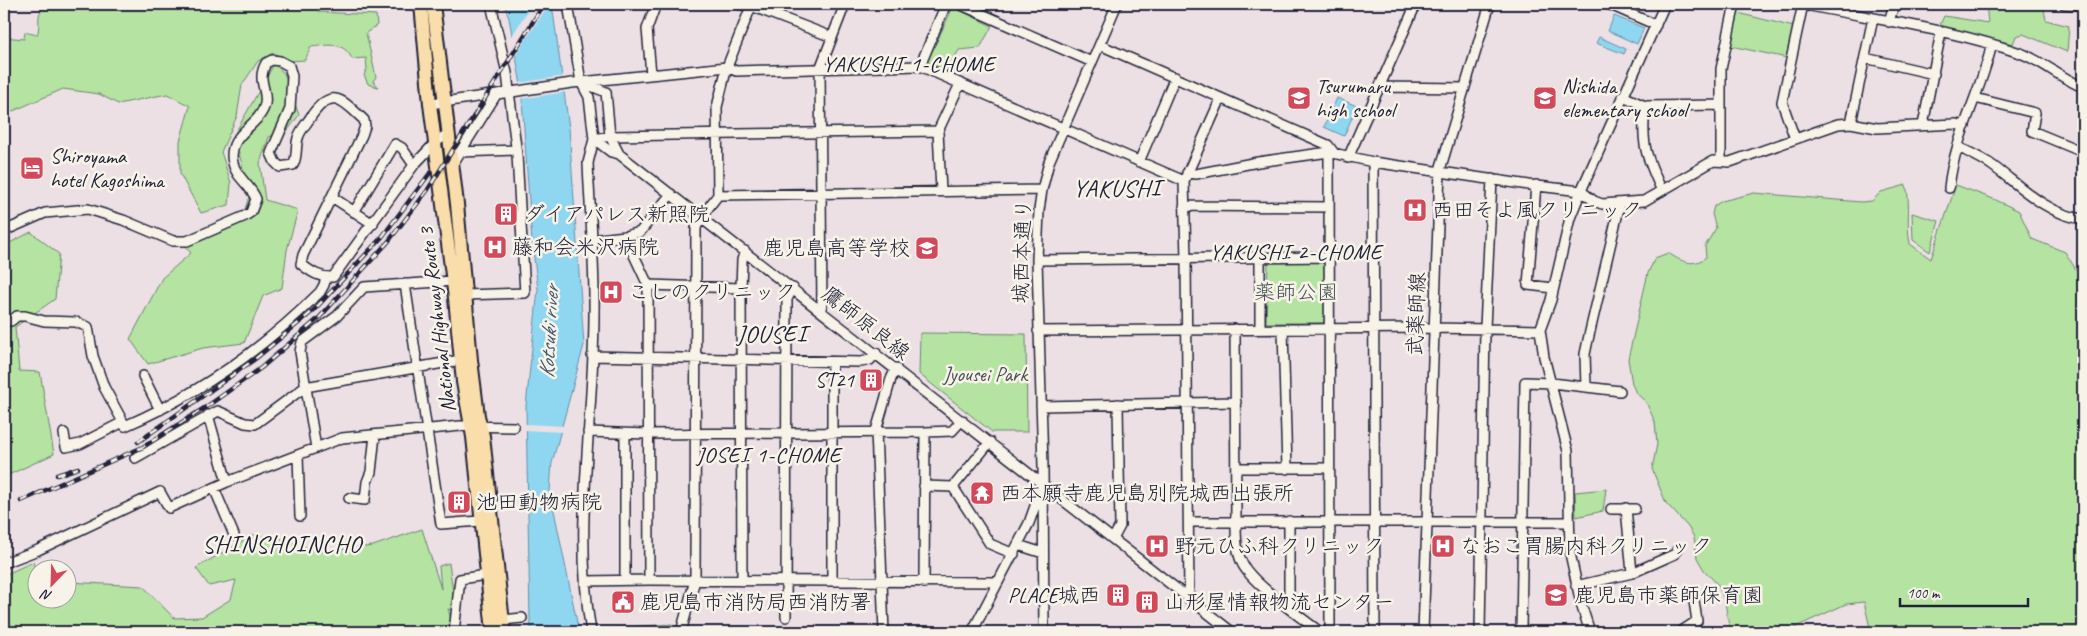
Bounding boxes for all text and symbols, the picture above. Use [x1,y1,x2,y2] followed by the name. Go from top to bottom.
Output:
[823,50,998,78] district label: YAKUSHI 1-CHOME
[1316,73,1398,123] place label: Tsurumaru high school
[1562,73,1690,123] place label: Nishida elementary school
[1286,85,1312,111] school or university icon: Tsurumaru high school
[1532,85,1558,111] school or university icon: Nishida elementary school
[50,143,166,193] place label: Shiroyama hotel Kagoshima
[19,155,45,181] hotel icon: Shiroyama hotel Kagoshima
[1073,173,1165,203] district label: YAKUSHI
[1402,197,1428,223] hospital icon: 西田そよ風クリニック
[1432,197,1642,223] place label: 西田そよ風クリニック
[1007,198,1037,304] street label: 城西本通り
[493,201,519,227] building icon: ダイアパレス新照院
[524,201,710,227] place label: ダイアパレス新照院
[413,224,461,414] street label: National Highway Route 3
[482,234,508,260] hospital icon: 藤和会米沢病院
[512,234,659,260] place label: 藤和会米沢病院
[763,235,910,261] place label: 鹿児島高等学校
[914,235,940,261] school or university icon: 鹿児島高等学校
[1210,238,1385,266] district label: YAKUSHI 2-CHOME
[1402,272,1430,356] street label: 武薬師線
[598,279,624,305] hospital icon: こしのクリニック
[628,279,796,305] place label: こしのクリニック
[1254,279,1338,305] park label: 薬師公園
[817,280,915,366] street label: 鷹師原良線
[533,281,566,379] water label: Kotsuki river
[736,319,812,349] district label: JOUSEI
[942,361,1029,387] park label: Jyousei Park
[815,367,856,393] place label: ST21
[858,367,884,393] building icon: ST21
[696,441,844,469] district label: JOSEI 1-CHOME
[969,480,995,506] temple icon: 西本願寺鹿児島別院城西出張所
[1000,480,1294,506] place label: 西本願寺鹿児島別院城西出張所
[446,489,472,515] building icon: 池田動物病院
[476,489,602,515] place label: 池田動物病院
[202,529,364,559] district label: SHINSHOINCHO
[1144,533,1170,559] hospital icon: 野元ひふ科クリニック
[1174,533,1384,559] place label: 野元ひふ科クリニック
[1430,533,1456,559] hospital icon: なおこ胃腸内科クリニック
[1460,533,1712,559] place label: なおこ胃腸内科クリニック
[28,558,78,608] north arrow
[1900,576,2027,608] scale bar
[1008,582,1100,608] place label: PLACE城西
[1105,582,1131,608] building icon: PLACE城西
[1543,582,1569,608] school or university icon: 鹿児島市薬師保育園
[1574,582,1763,608] place label: 鹿児島市薬師保育園
[1907,584,1941,603] text: 100 m
[38,585,54,605] text: N
[610,589,636,615] public building icon: 鹿児島市消防局西消防署
[640,589,871,615] place label: 鹿児島市消防局西消防署
[1134,589,1160,615] building icon: 山形屋情報物流センター
[1164,589,1394,615] place label: 山形屋情報物流センター

